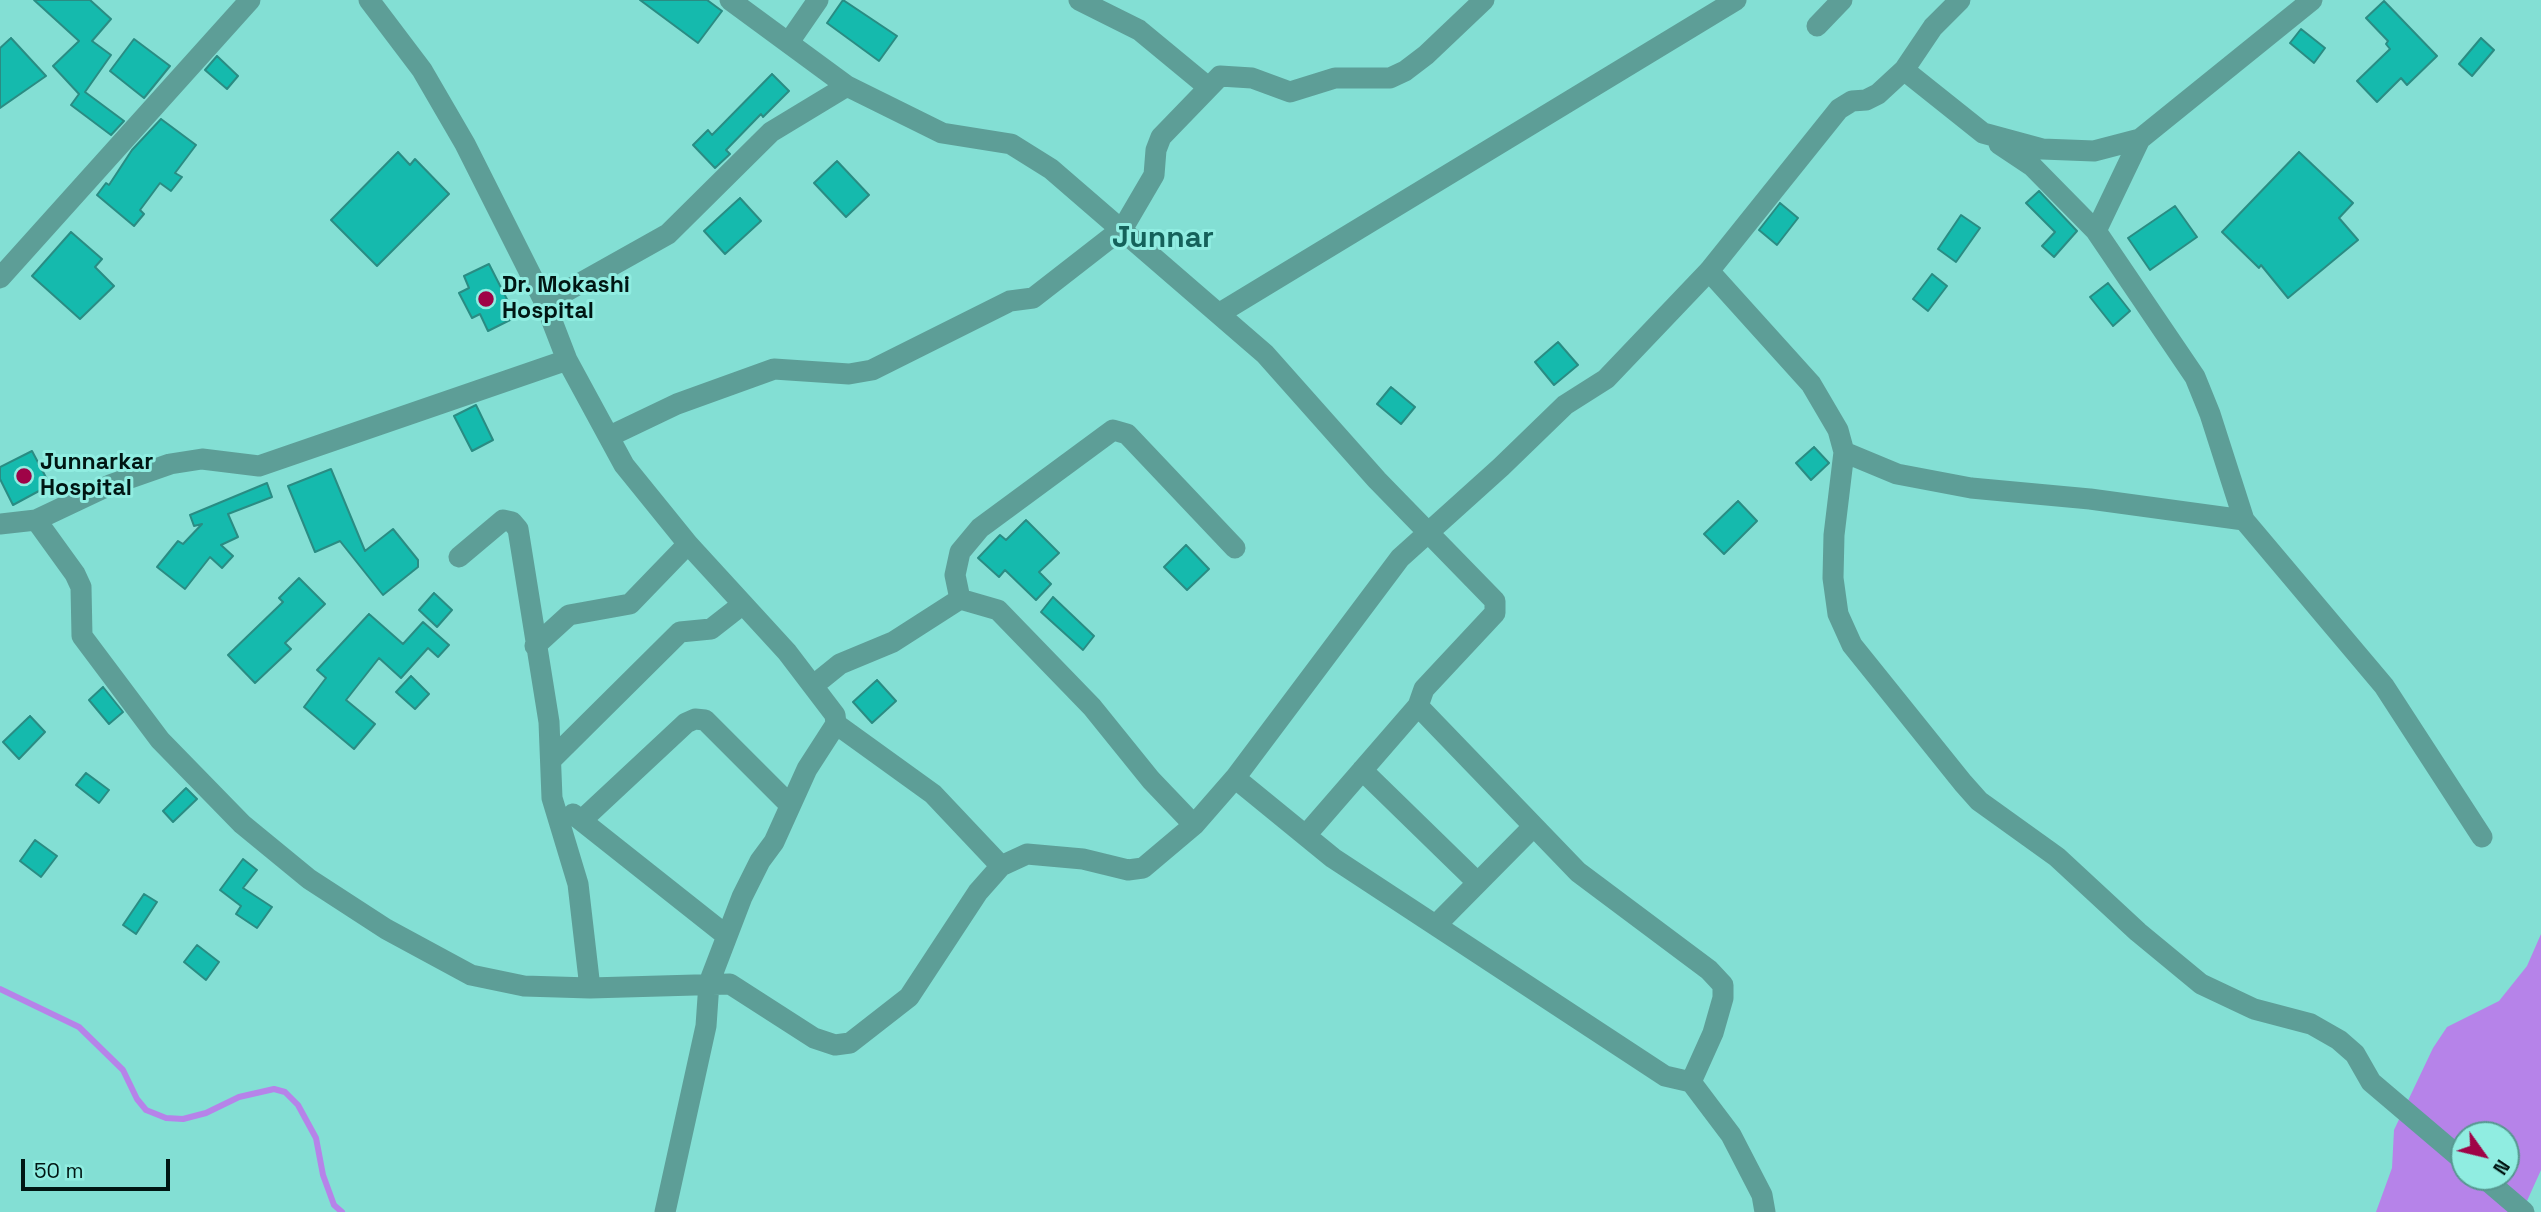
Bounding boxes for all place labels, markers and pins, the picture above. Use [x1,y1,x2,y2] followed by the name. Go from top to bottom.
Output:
[502,272,630,326] place label: Dr. Mokashi Hospital
[476,289,496,309] marker: Dr. Mokashi Hospital
[40,449,153,503] place label: Junnarkar Hospital
[14,466,34,486] marker: Junnarkar Hospital

